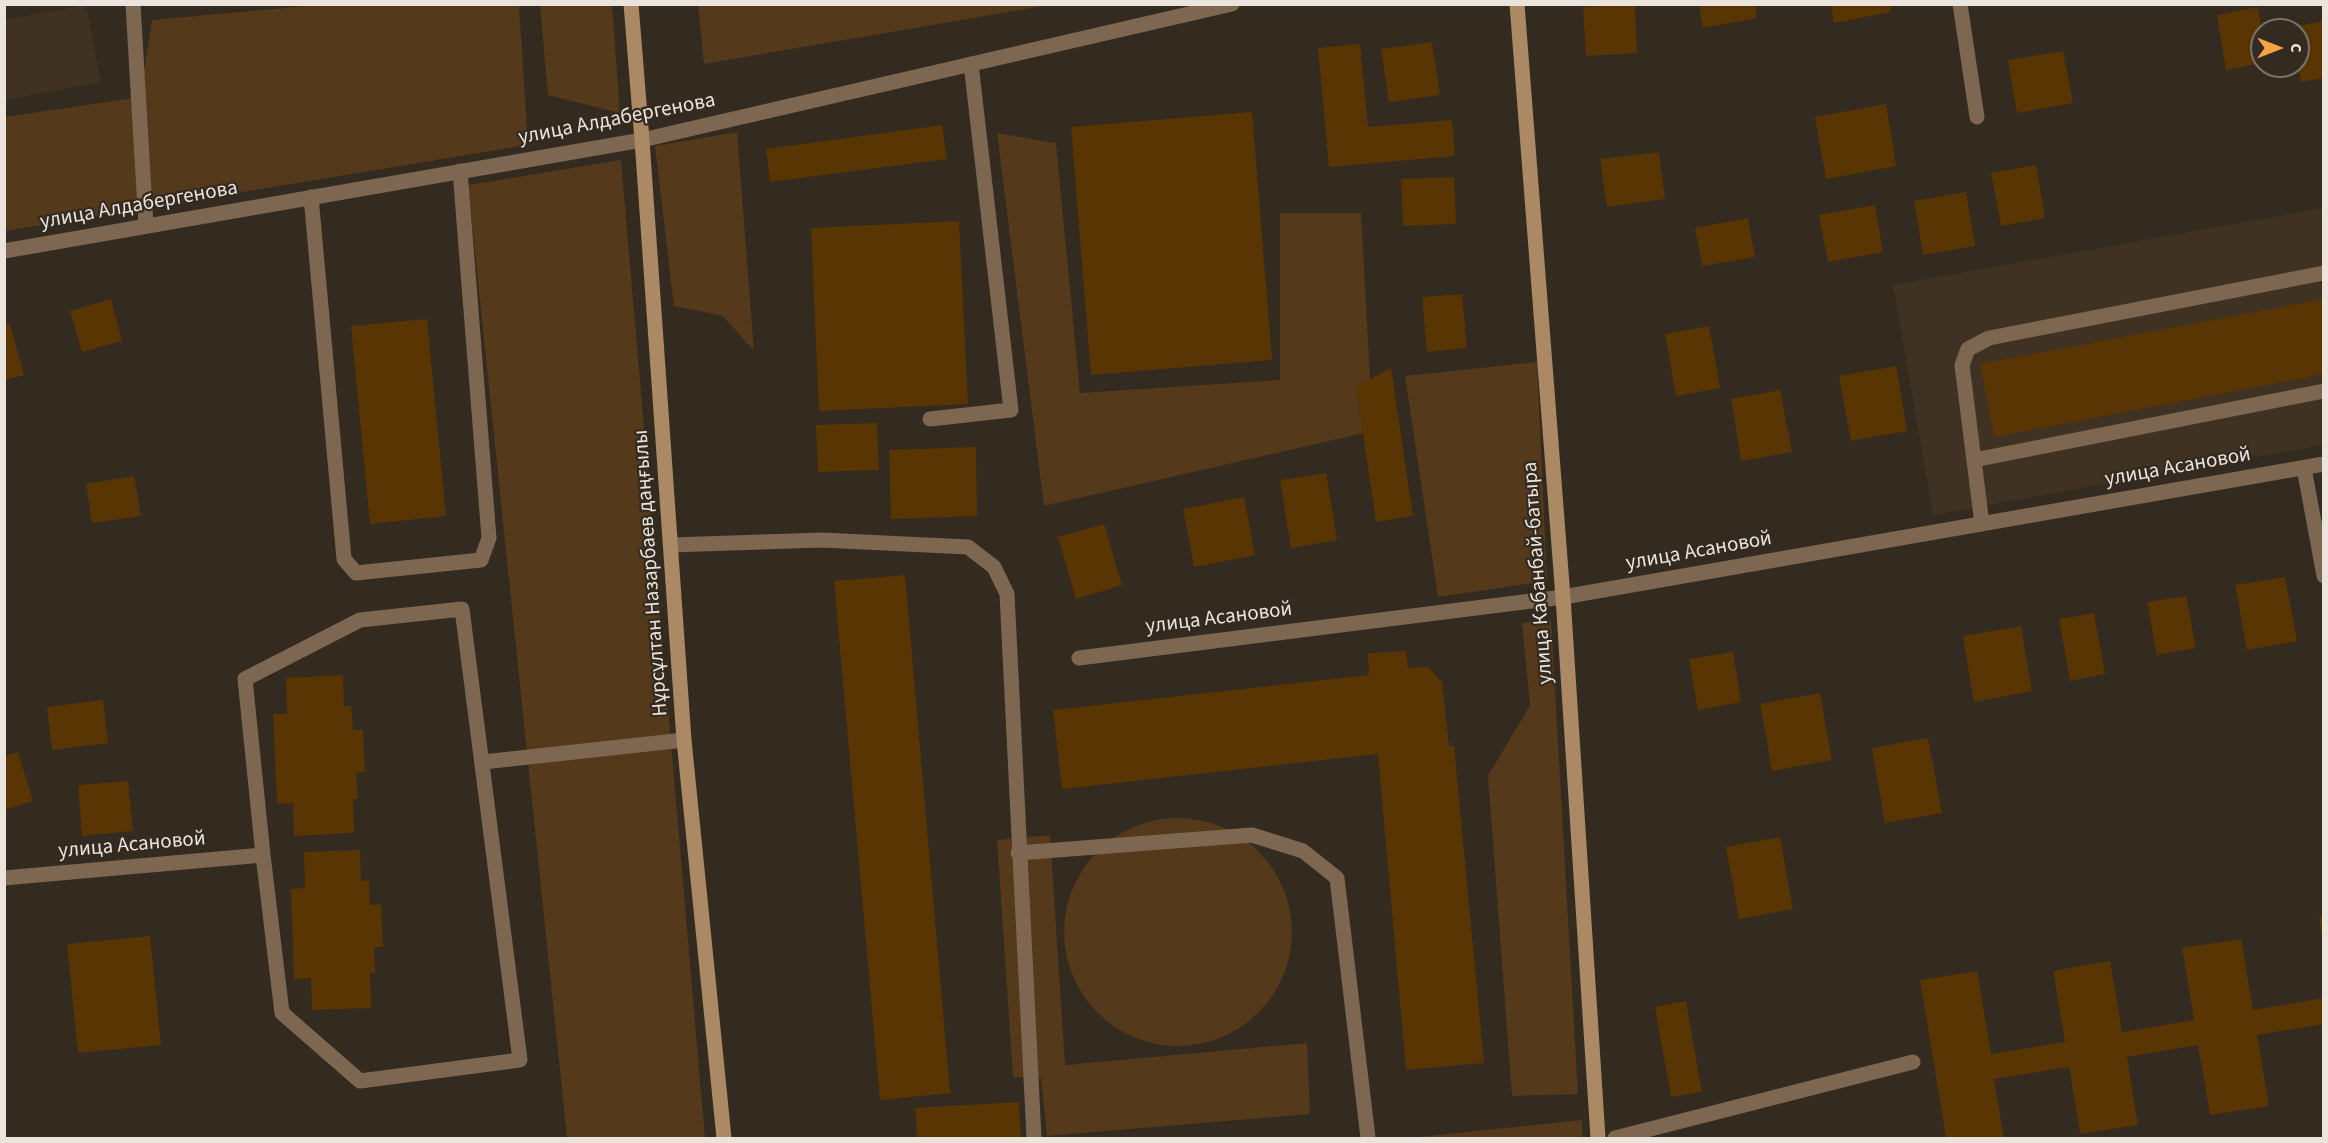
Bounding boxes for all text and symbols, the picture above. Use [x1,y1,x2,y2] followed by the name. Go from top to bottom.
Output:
[2250,18,2310,78] north arrow
[2285,43,2307,53] text: С
[516,89,718,151] street label: улица Алдабергенова
[38,176,240,236] street label: улица Алдабергенова
[629,429,675,717] street label: Нұрсұлтан Назарбаев даңғылы
[2103,443,2253,493] street label: улица Асановой
[1519,461,1559,685] street label: улица Кабанбай-батыра
[1624,527,1774,577] street label: улица Асановой
[1144,597,1294,641] street label: улица Асановой
[57,827,207,865] street label: улица Асановой

